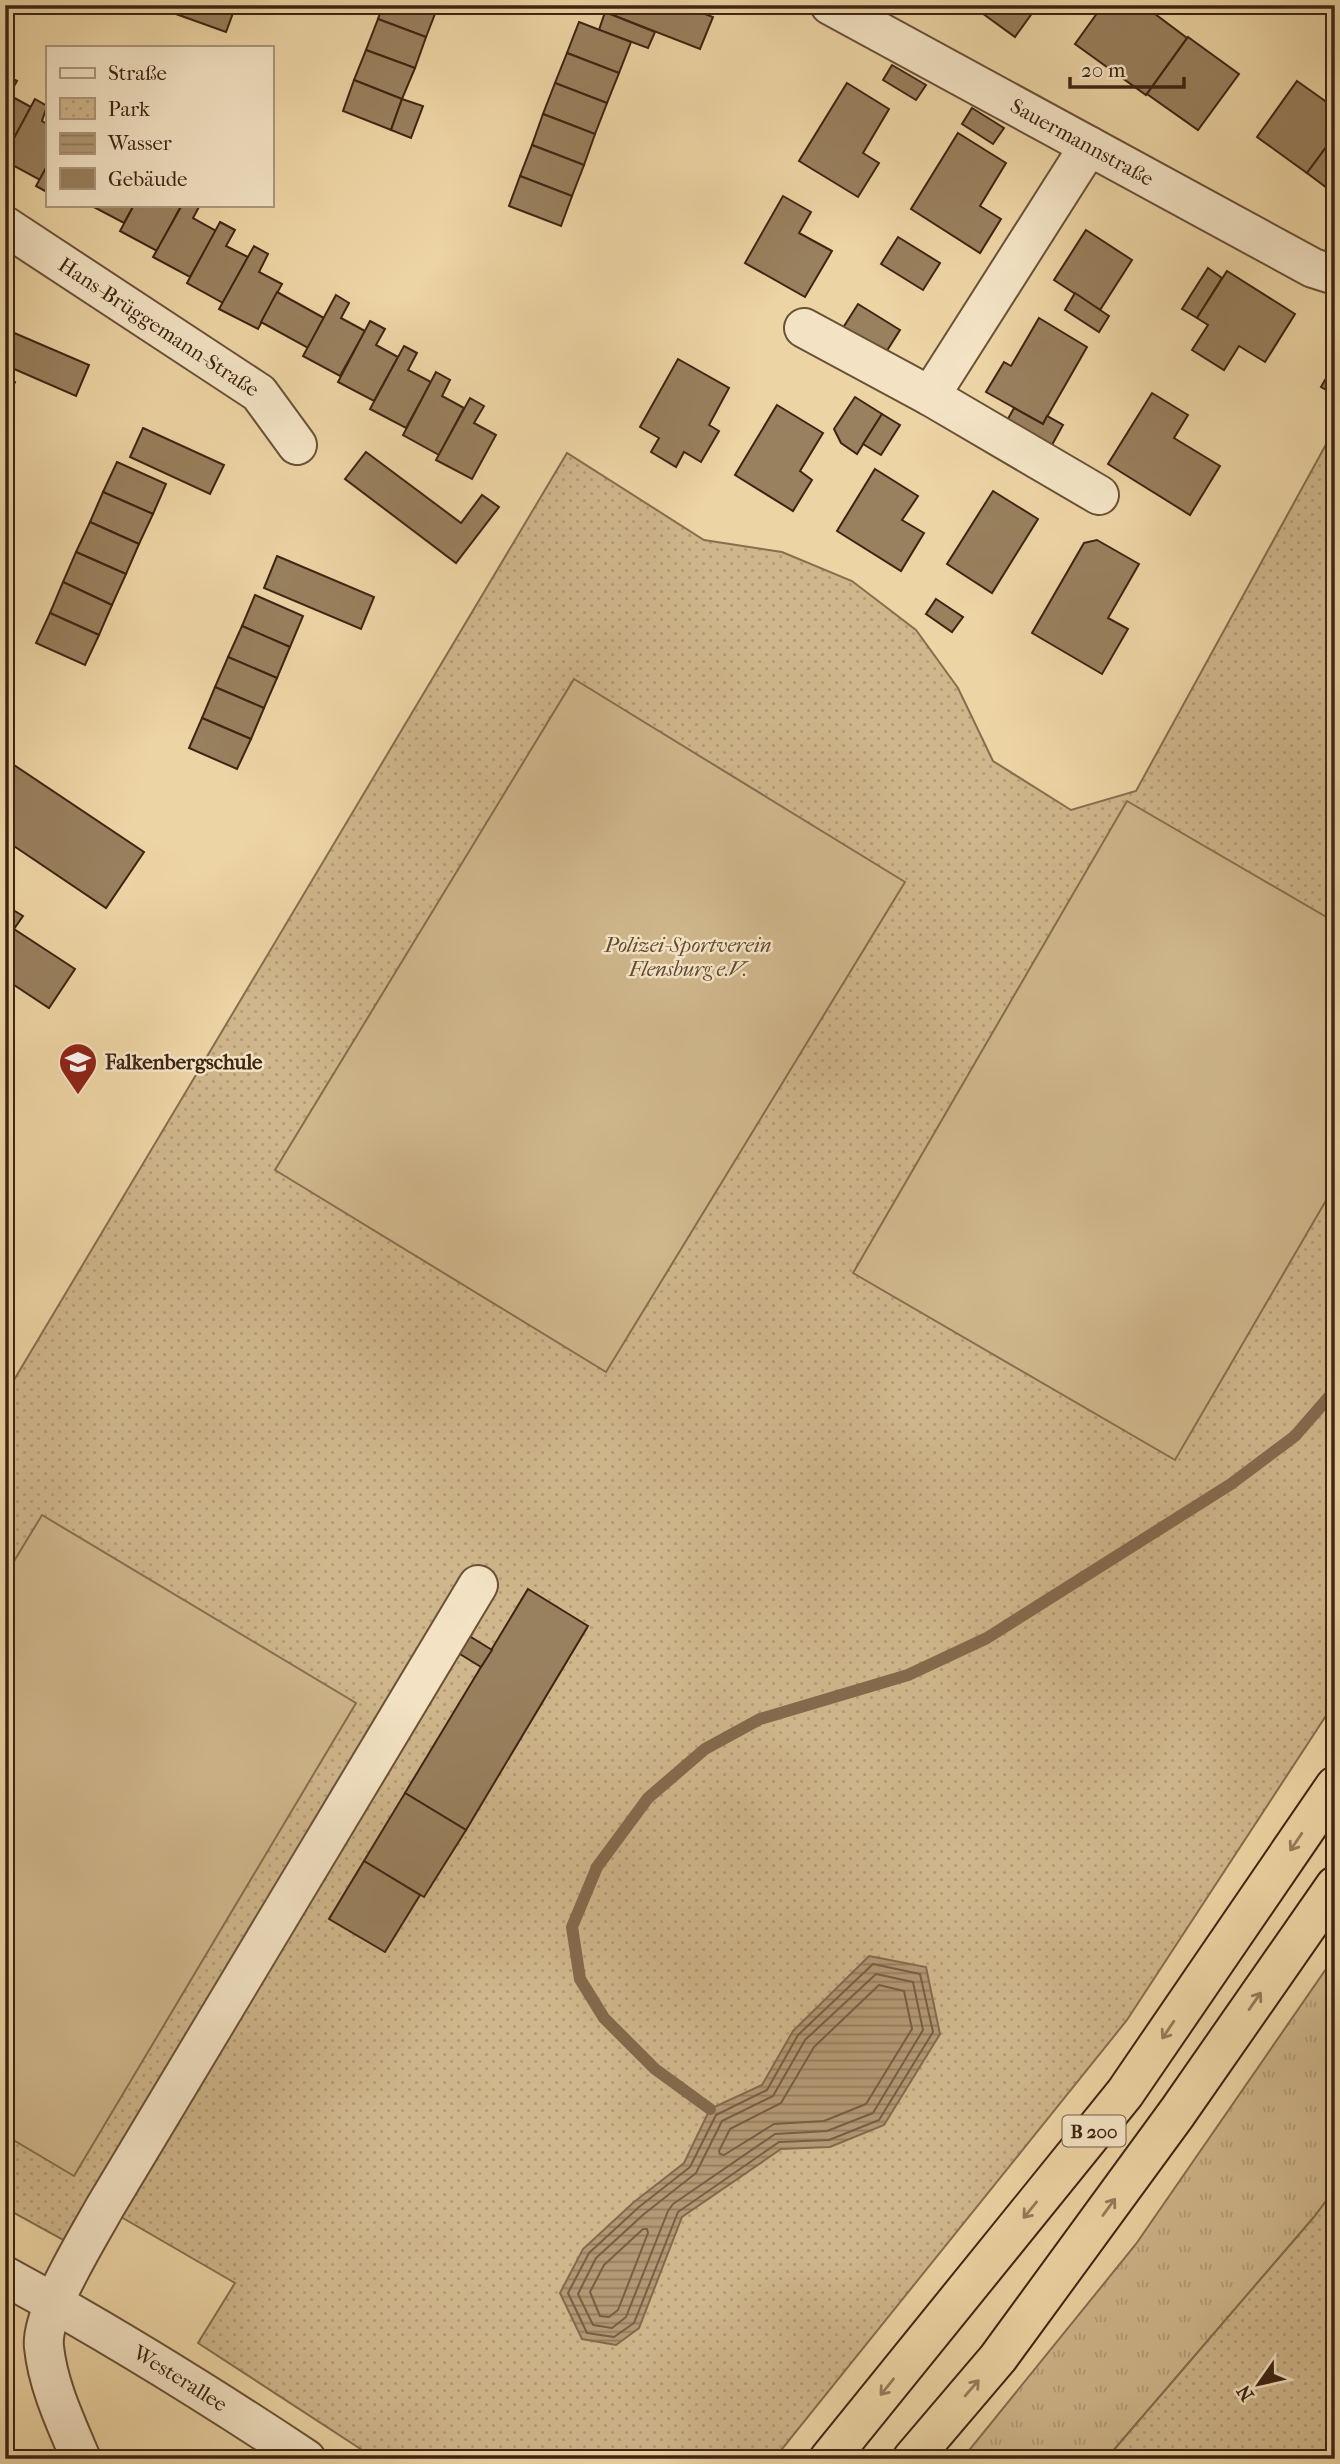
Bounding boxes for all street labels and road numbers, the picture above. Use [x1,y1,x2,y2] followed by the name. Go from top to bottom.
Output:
[1006,94,1158,191] street label: Sauermannstraße
[54,252,264,402] street label: Hans-Brüggemann-Straße
[1062,2116,1126,2146] road number: B 200
[128,2340,232,2417] street label: Westerallee

